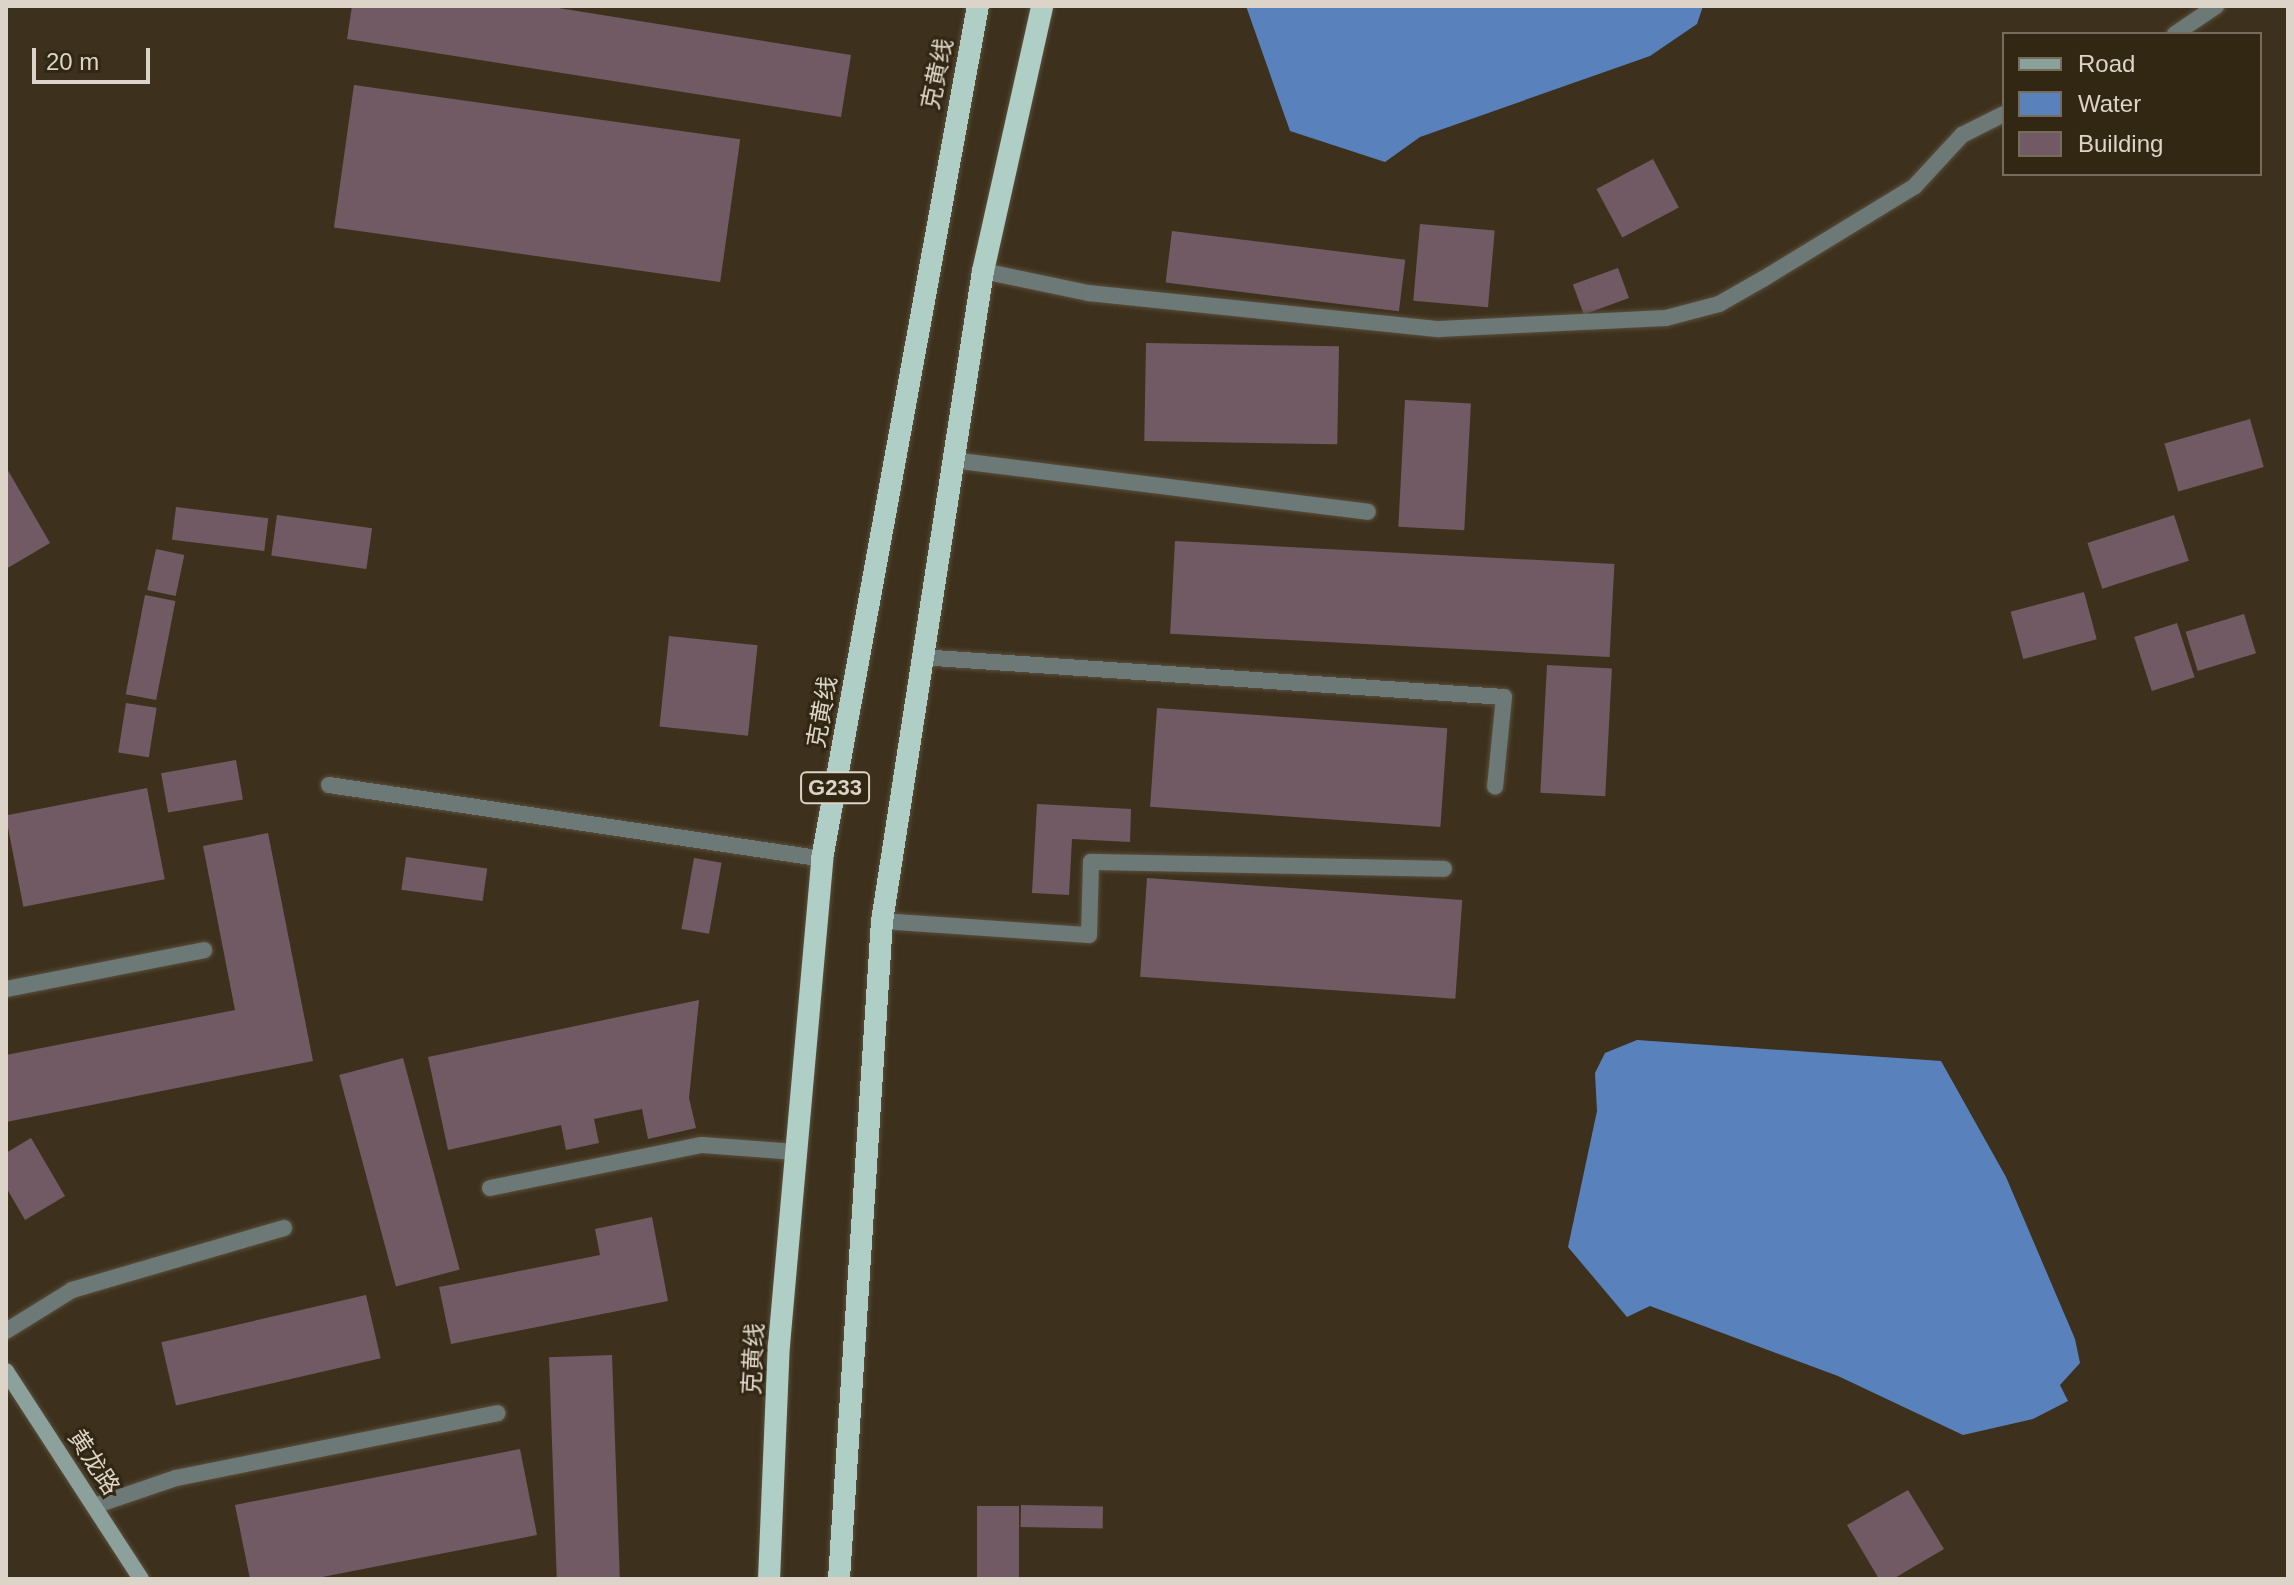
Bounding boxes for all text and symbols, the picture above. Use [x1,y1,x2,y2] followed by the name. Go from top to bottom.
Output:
[36,32,154,82] scale bar
[2002,32,2262,176] legend
[915,36,959,112] street label: 克黄线
[46,48,99,75] text: 20 m
[2078,50,2135,77] text: Road
[2078,90,2141,117] text: Water
[2078,130,2163,157] text: Building
[802,674,842,750] street label: 克黄线
[799,770,871,806] road number: G233
[737,1322,769,1396] street label: 克黄线
[62,1424,126,1500] street label: 黄龙路

